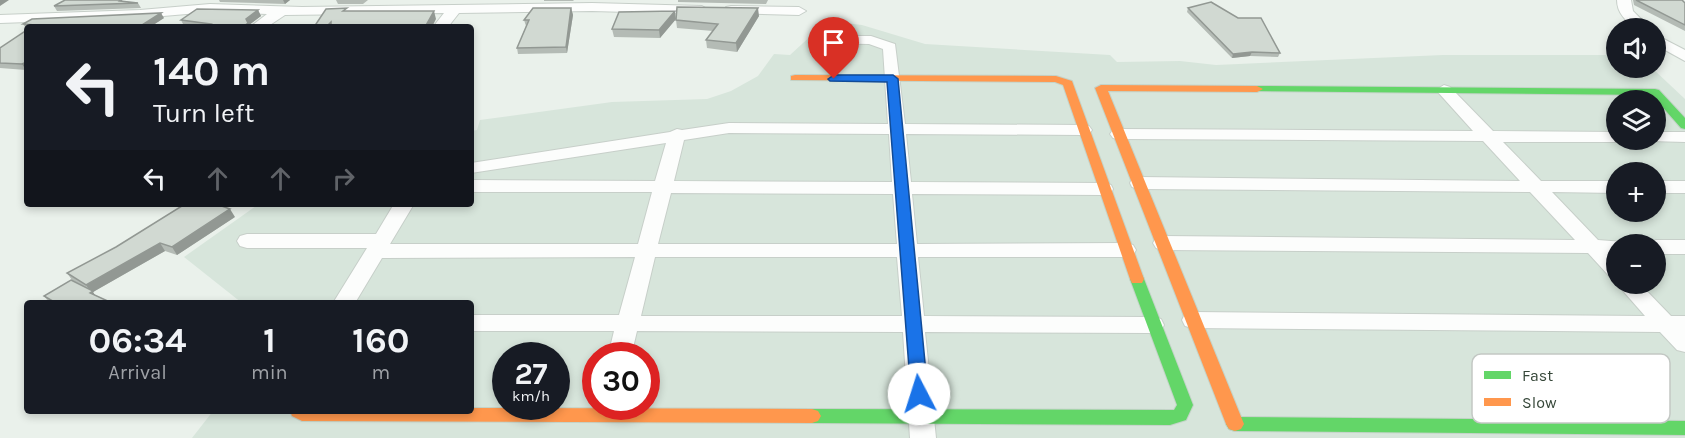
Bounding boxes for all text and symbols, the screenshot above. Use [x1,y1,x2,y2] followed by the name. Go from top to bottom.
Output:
[808,17,859,79] pin
[1606,18,1666,294] map controls
[1606,18,1666,78] button: sound
[817,26,850,59] icon: arrive
[153,46,270,96] text: 140 m
[54,48,132,126] icon: left
[1606,90,1666,150] button: layers
[153,97,254,129] text: Turn left
[138,162,171,195] icon: left
[201,162,234,195] icon: ahead
[264,162,297,195] icon: ahead
[327,162,360,195] icon: right
[1606,162,1666,222] button: +
[1606,234,1666,294] button: −
[88,319,187,361] text: 06:34
[263,319,276,361] text: 1
[352,319,410,361] text: 160
[582,342,660,420] speed limit sign: 30
[1472,354,1670,423] legend
[514,356,548,392] text: 27
[108,361,167,384] text: Arrival
[251,361,288,384] text: min
[371,361,390,384] text: m
[887,362,951,426] position arrow
[1522,366,1553,385] text: Fast
[512,387,550,405] text: km/h
[1522,393,1557,412] text: Slow

